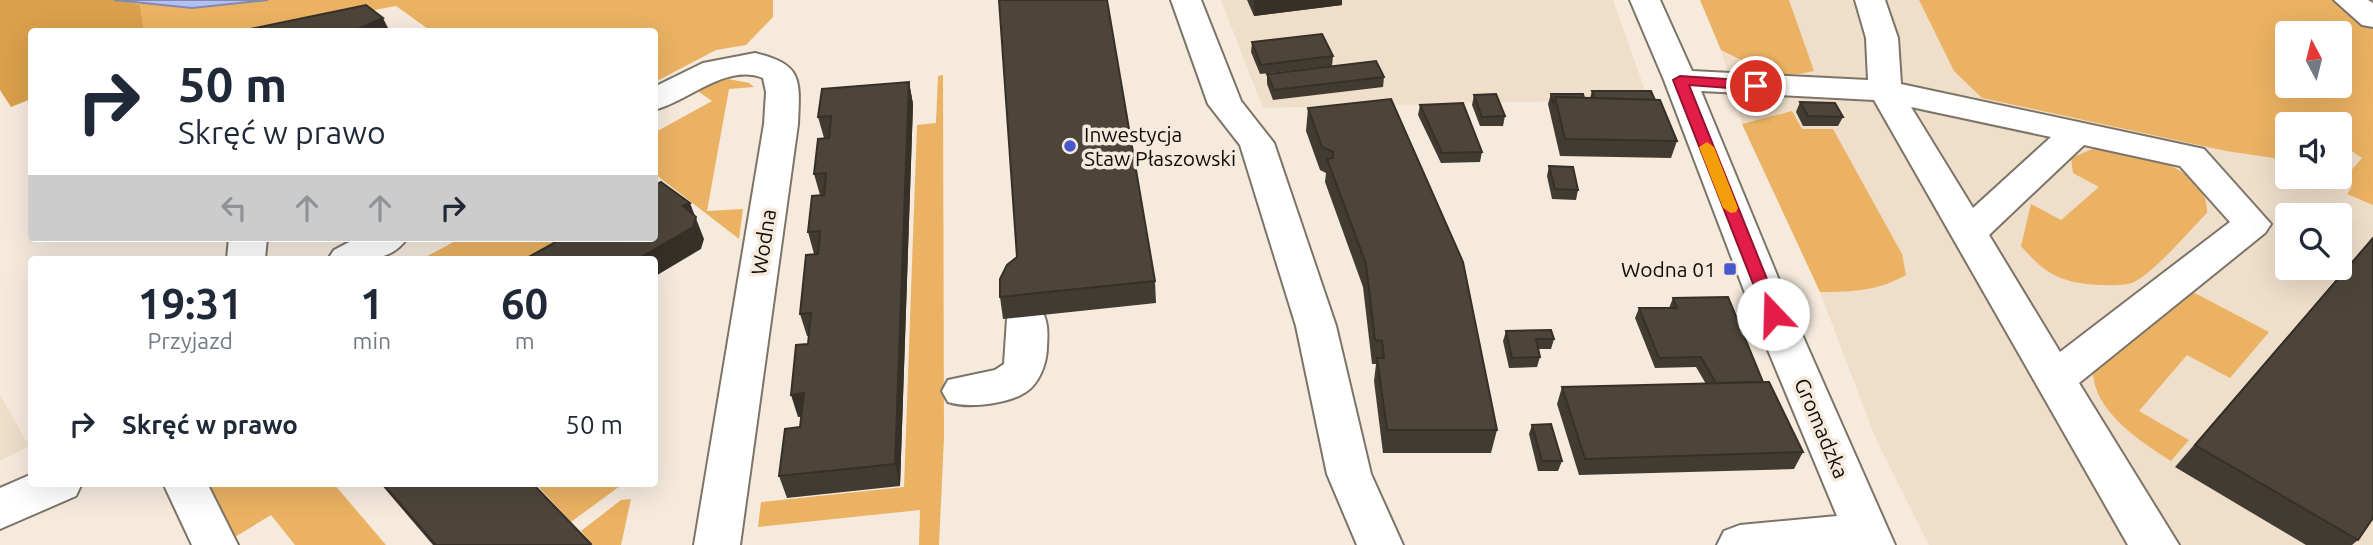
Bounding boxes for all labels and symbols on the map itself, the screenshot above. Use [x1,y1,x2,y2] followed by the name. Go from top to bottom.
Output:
[2275,21,2352,98] north arrow
[1726,56,1786,116] pin
[1084,122,1236,170] place label: Inwestycja Staw Płaszowski
[1062,138,1078,154] marker: Inwestycja Staw Płaszowski
[746,207,780,277] street label: Wodna
[1621,257,1716,281] place label: Wodna 01
[1722,261,1738,277] marker: Wodna 01
[1736,277,1810,351] position arrow
[1790,374,1854,482] street label: Gromadzka

